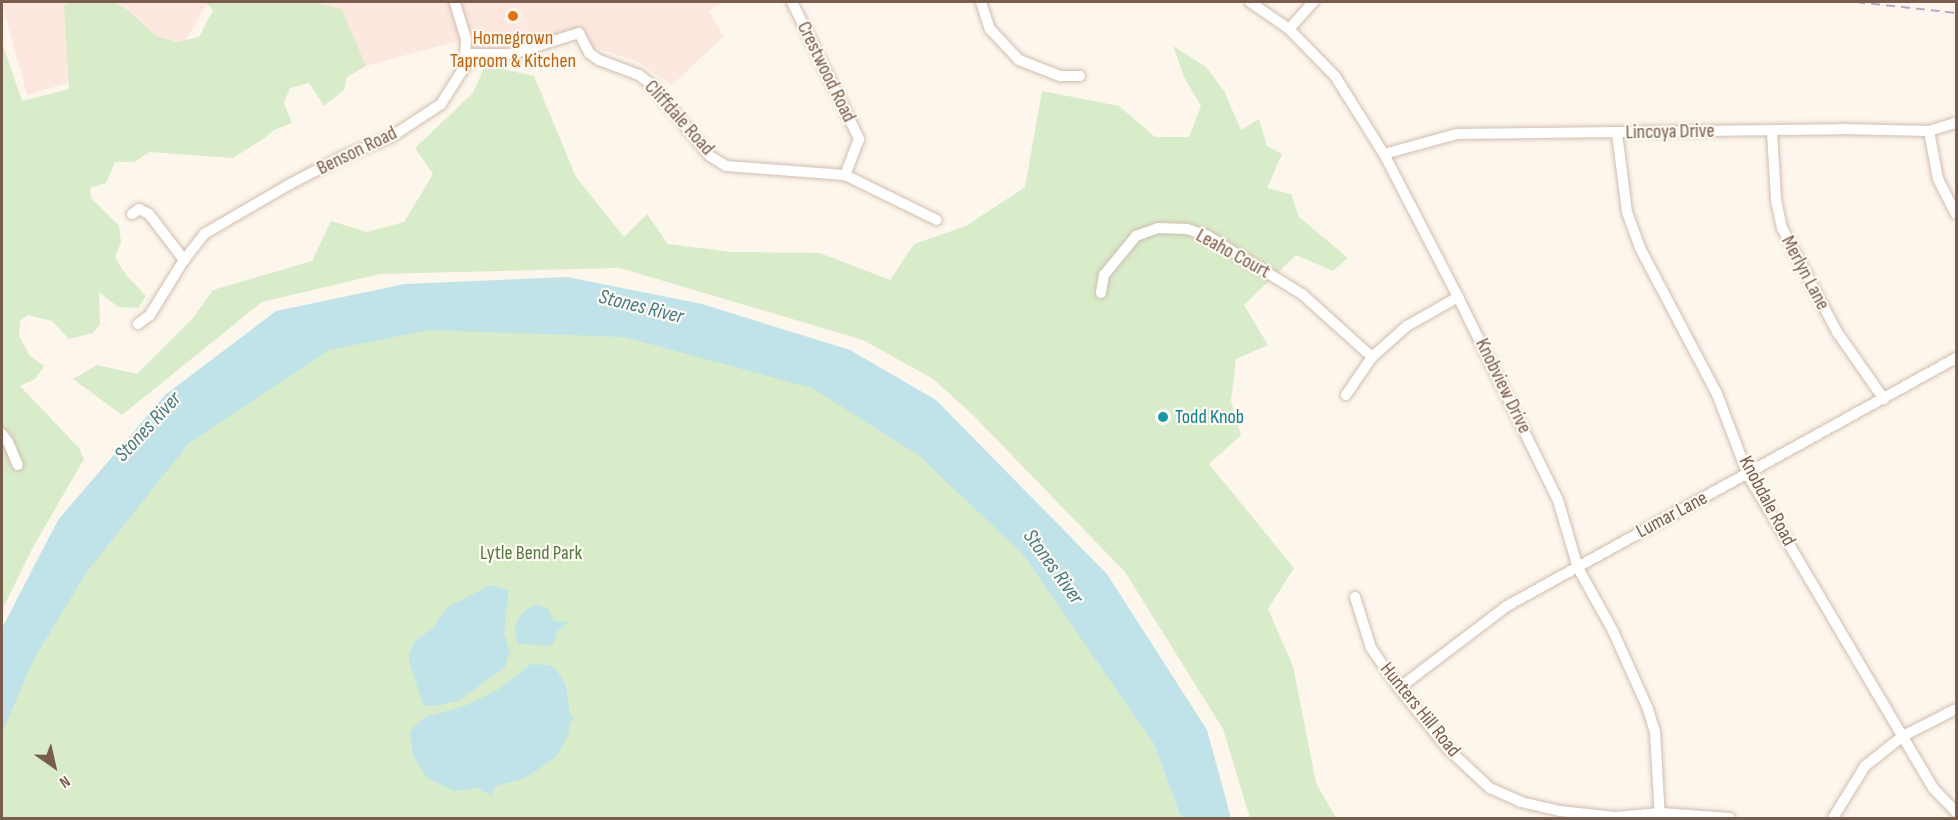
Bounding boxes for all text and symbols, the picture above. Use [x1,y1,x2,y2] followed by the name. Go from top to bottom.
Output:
[506,9,520,23] marker: Homegrown Taproom & Kitchen
[791,18,861,126] street label: Crestwood Road
[450,26,576,73] place label: Homegrown Taproom & Kitchen
[639,75,719,161] street label: Cliffdale Road
[1625,119,1715,145] street label: Lincoya Drive
[313,121,401,181] street label: Benson Road
[1192,224,1274,284] street label: Leaho Court
[1775,232,1835,314] street label: Merlyn Lane
[596,284,686,330] water label: Stones River
[1470,335,1536,437] street label: Knobview Drive
[109,387,187,467] water label: Stones River
[1175,405,1244,429] place label: Todd Knob
[1156,410,1170,424] marker: Todd Knob
[1733,452,1801,550] street label: Knobdale Road
[1632,486,1712,544] street label: Lumar Lane
[1017,525,1089,609] water label: Stones River
[480,541,582,565] park label: Lytle Bend Park
[1375,658,1465,762] street label: Hunters Hill Road
[24,736,84,796] north arrow
[55,771,73,792] text: N

